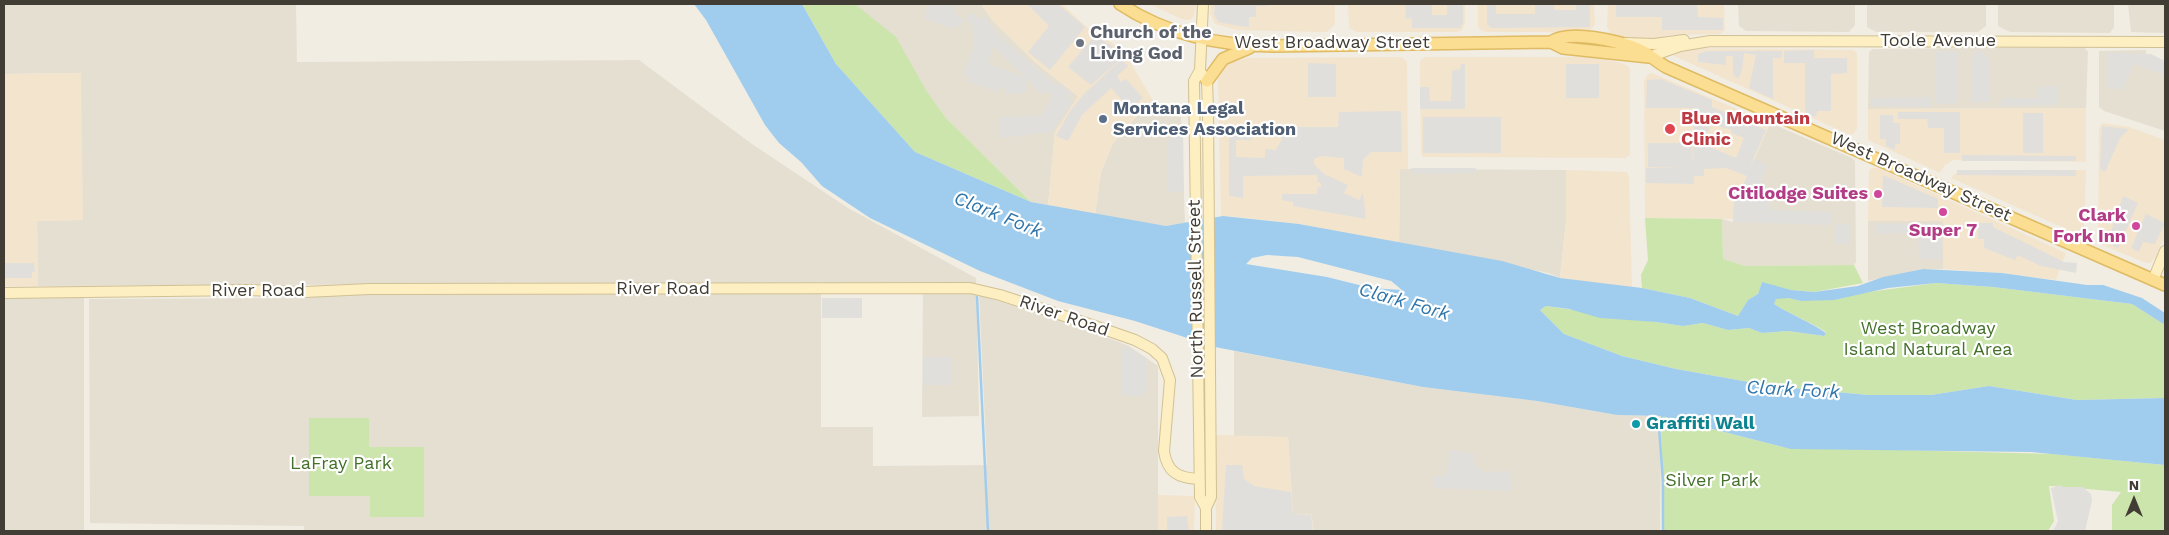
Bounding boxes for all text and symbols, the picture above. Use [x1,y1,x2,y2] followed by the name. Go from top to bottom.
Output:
[1090,22,1212,64] place label: Church of the Living God
[1880,30,1996,52] street label: Toole Avenue
[1234,32,1430,54] street label: West Broadway Street
[1074,37,1086,49] marker: Church of the Living God
[1113,98,1296,140] place label: Montana Legal Services Association
[1681,108,1810,150] place label: Blue Mountain Clinic
[1097,113,1109,125] marker: Montana Legal Services Association
[1663,122,1677,136] marker: Blue Mountain Clinic
[1827,127,2015,227] street label: West Broadway Street
[1728,183,1868,205] place label: Citilodge Suites
[950,187,1046,243] water label: Clark Fork
[1872,188,1884,200] marker: Citilodge Suites
[1184,199,1208,379] street label: North Russell Street
[2053,205,2126,248] place label: Clark Fork Inn
[1937,206,1949,218] marker: Super 7
[1909,220,1977,242] place label: Super 7
[2130,220,2142,232] marker: Clark Fork Inn
[616,278,710,300] street label: River Road
[1356,278,1452,326] water label: Clark Fork
[211,280,305,302] street label: River Road
[1016,291,1112,341] street label: River Road
[1844,318,2012,360] park label: West Broadway Island Natural Area
[1746,376,1840,404] water label: Clark Fork
[1646,413,1755,435] place label: Graffiti Wall
[1630,418,1642,430] marker: Graffiti Wall
[290,453,392,475] park label: LaFray Park
[1665,470,1759,492] park label: Silver Park
[2109,475,2159,525] north arrow
[2129,477,2139,493] text: N

